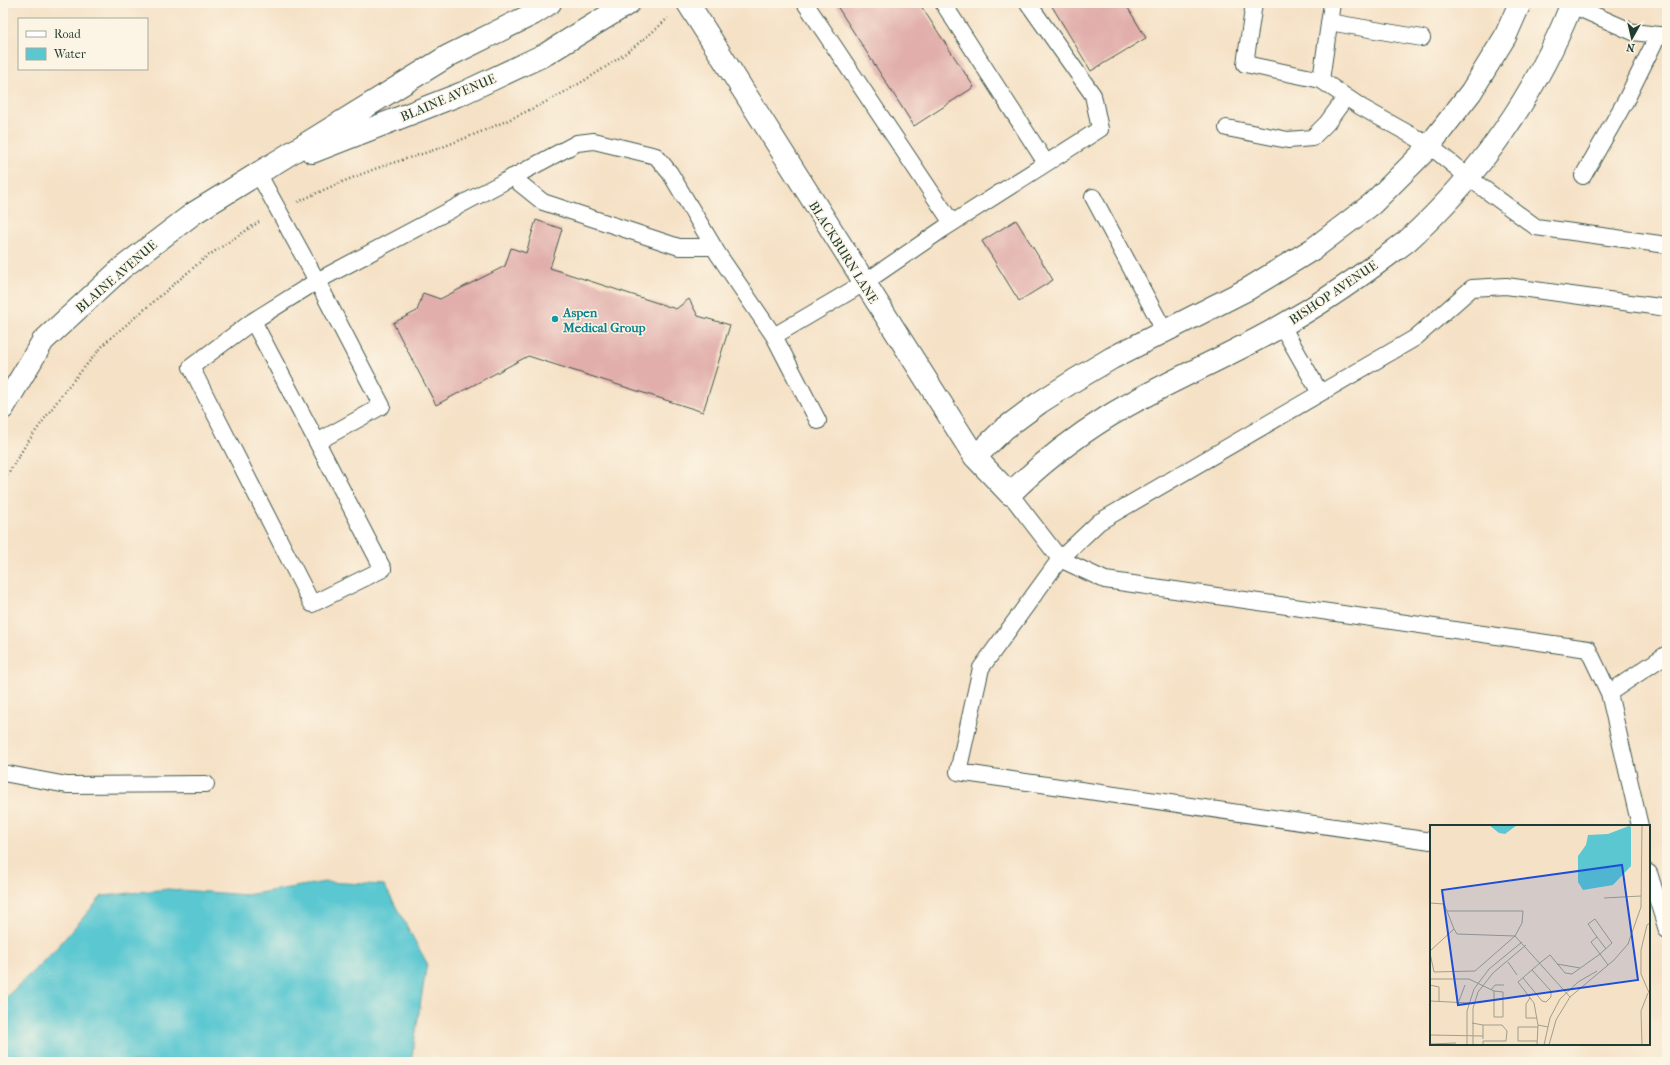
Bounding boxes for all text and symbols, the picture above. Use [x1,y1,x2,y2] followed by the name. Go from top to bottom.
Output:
[18,18,148,70] legend
[1612,18,1652,58] north arrow
[54,27,81,41] text: Road
[1625,40,1636,54] text: N
[53,47,87,61] text: Water
[398,71,498,124] street label: BLAINE AVENUE
[806,198,881,306] street label: BLACKBURN LANE
[73,237,160,316] street label: BLAINE AVENUE
[1286,257,1380,327] street label: BISHOP AVENUE
[562,305,646,336] place label: Aspen Medical Group
[550,314,560,324] marker: Aspen Medical Group
[1430,825,1650,1045] inset map

